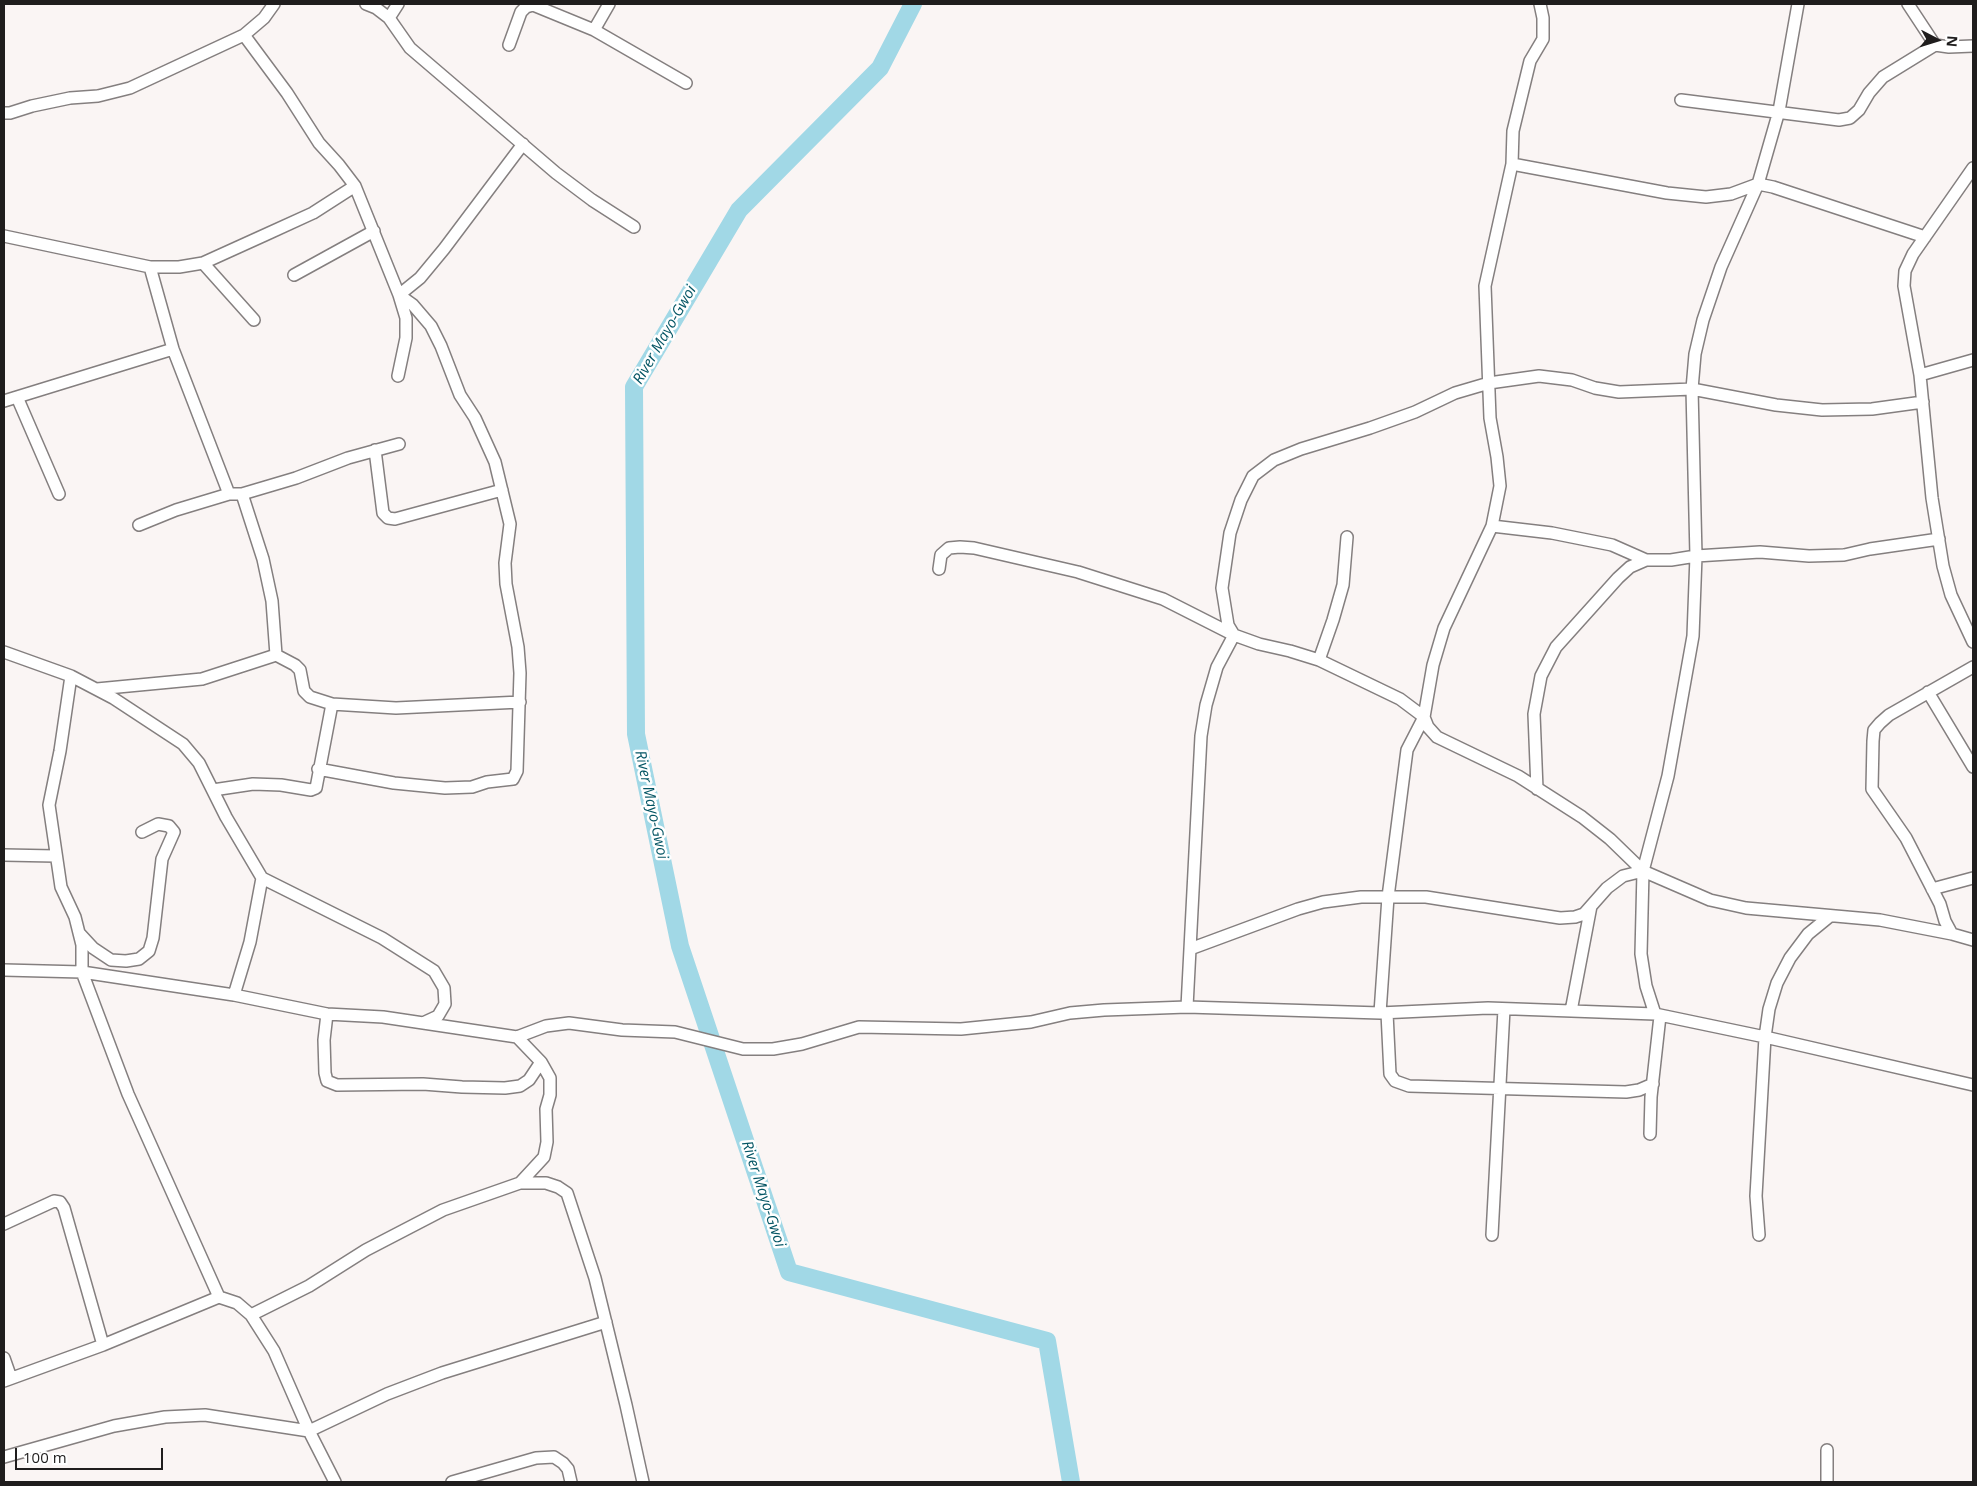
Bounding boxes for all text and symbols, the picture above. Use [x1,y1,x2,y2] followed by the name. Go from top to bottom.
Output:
[1912,15,1962,65] north arrow
[1942,35,1962,48] text: N
[630,283,700,387] water label: River Mayo-Gwoi
[631,749,671,861] water label: River Mayo-Gwoi
[737,1139,789,1249] water label: River Mayo-Gwoi
[18,1438,165,1470] scale bar
[23,1447,67,1467] text: 100 m

